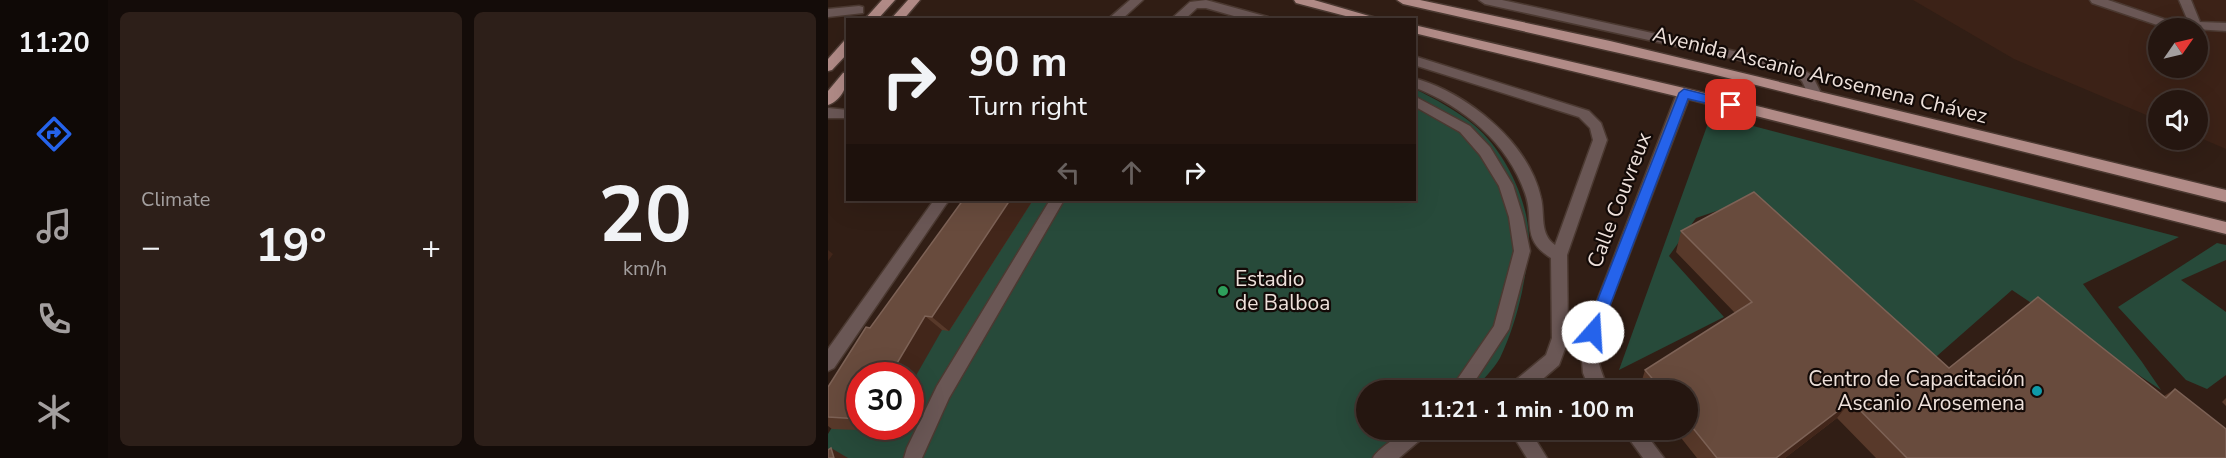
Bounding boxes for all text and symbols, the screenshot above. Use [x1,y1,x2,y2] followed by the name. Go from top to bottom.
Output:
[2148,18,2208,78] north arrow
[2148,18,2208,150] map controls
[1650,20,1990,130] street label: Avenida Ascanio Arosemena Chávez
[18,25,90,62] text: 11:20
[969,34,1068,91] text: 90 m
[870,42,948,120] icon: right
[1705,79,1756,130] pin
[969,88,1087,125] text: Turn right
[1714,88,1747,121] icon: arrive
[2148,90,2208,150] button: sound
[33,113,75,155] icon: directions
[1580,128,1658,272] street label: Calle Couvreux
[1052,156,1085,189] icon: left
[1115,156,1148,189] icon: ahead
[1178,156,1211,189] icon: right
[598,162,692,269] text: 20
[141,186,210,213] text: Climate
[33,205,75,247] icon: music
[255,216,327,277] text: 19°
[141,225,161,270] text: −
[421,225,441,270] text: +
[623,255,667,282] text: km/h
[1235,265,1330,317] place label: Estadio de Balboa
[1216,284,1230,298] marker: Estadio de Balboa
[33,298,75,340] icon: phone
[1561,300,1625,364] position arrow
[846,362,924,440] speed limit sign: 30
[1808,365,2025,417] place label: Centro de Capacitación Ascanio Arosemena
[2030,384,2044,398] marker: Centro de Capacitación Ascanio Arosemena
[33,391,75,433] icon: climate
[1420,395,1634,425] text: 11:21 · 1 min · 100 m

